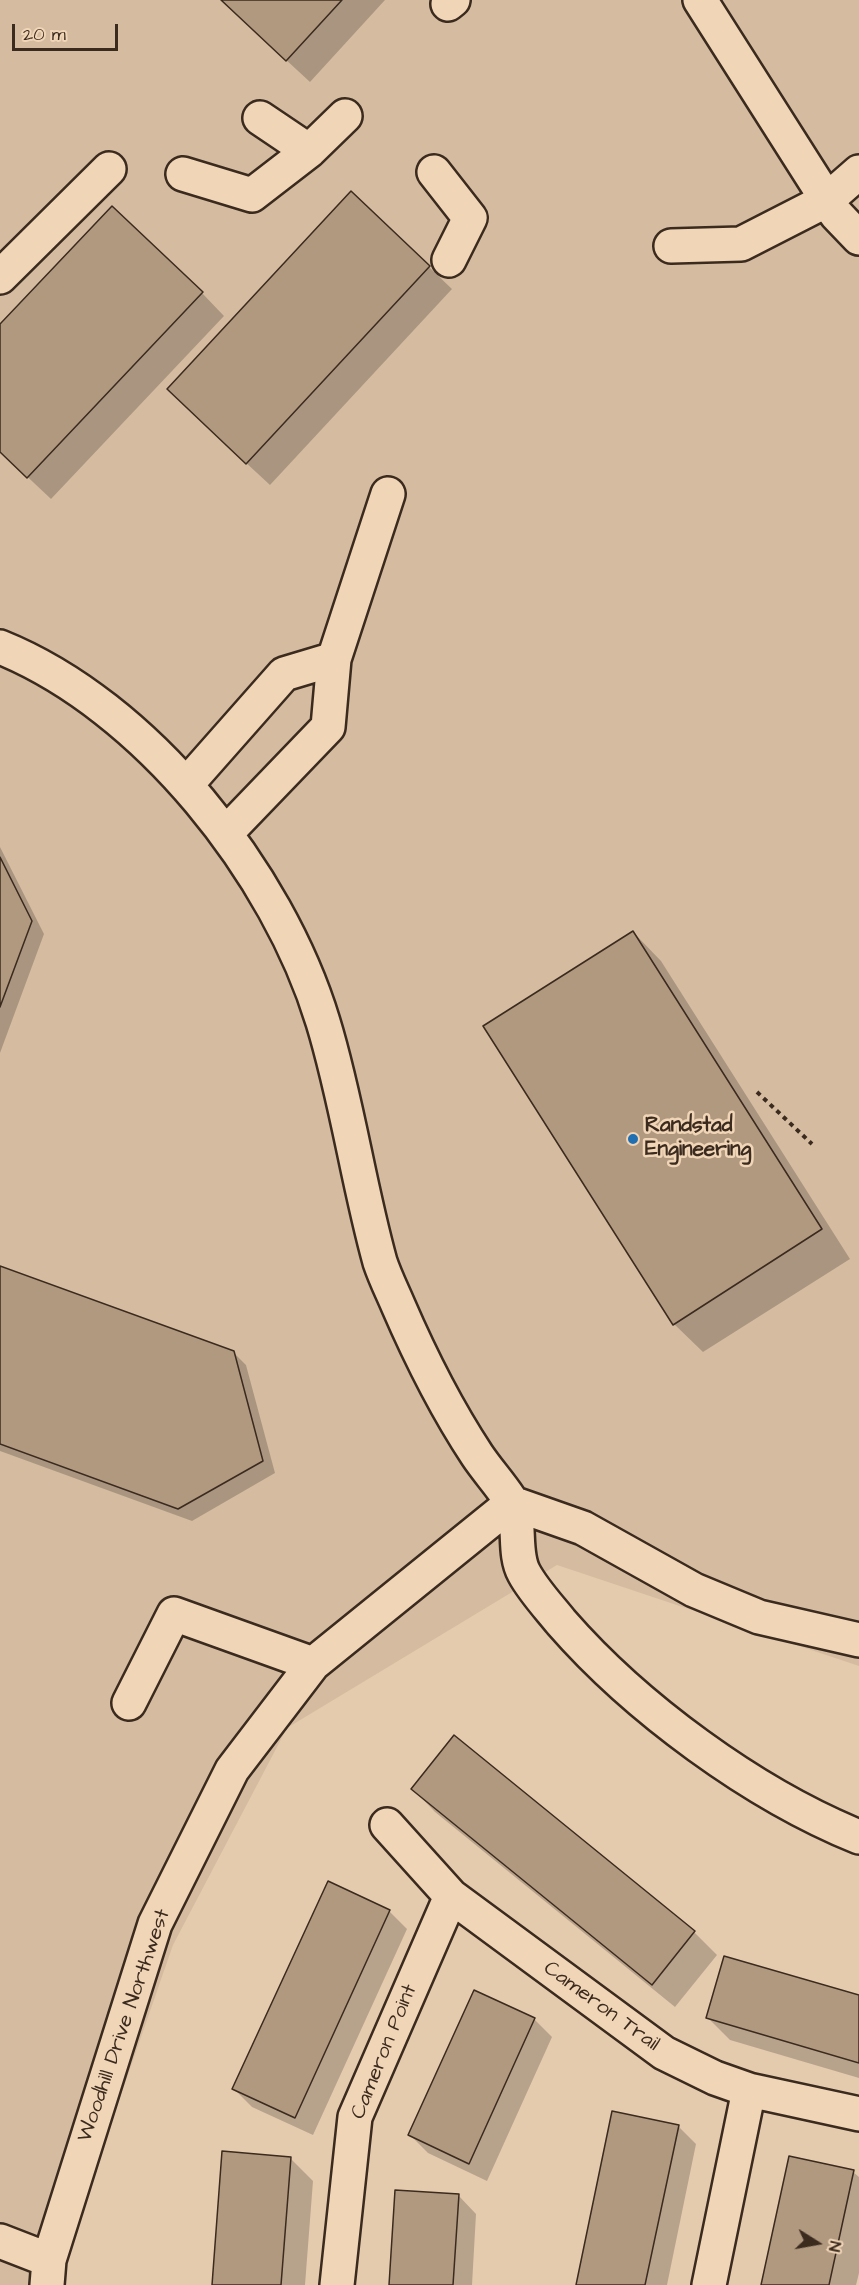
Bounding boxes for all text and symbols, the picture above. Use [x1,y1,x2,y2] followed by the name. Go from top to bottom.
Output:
[15,12,122,50] scale bar
[23,22,66,47] text: 20 m
[645,1114,751,1164] place label: Randstad Engineering
[626,1132,640,1146] marker: Randstad Engineering
[73,1906,177,2146] street label: Woodhill Drive Northwest
[538,1956,664,2058] street label: Cameron Trail
[347,1981,423,2123] street label: Cameron Point
[787,2213,847,2273] north arrow
[823,2239,846,2253] text: N

